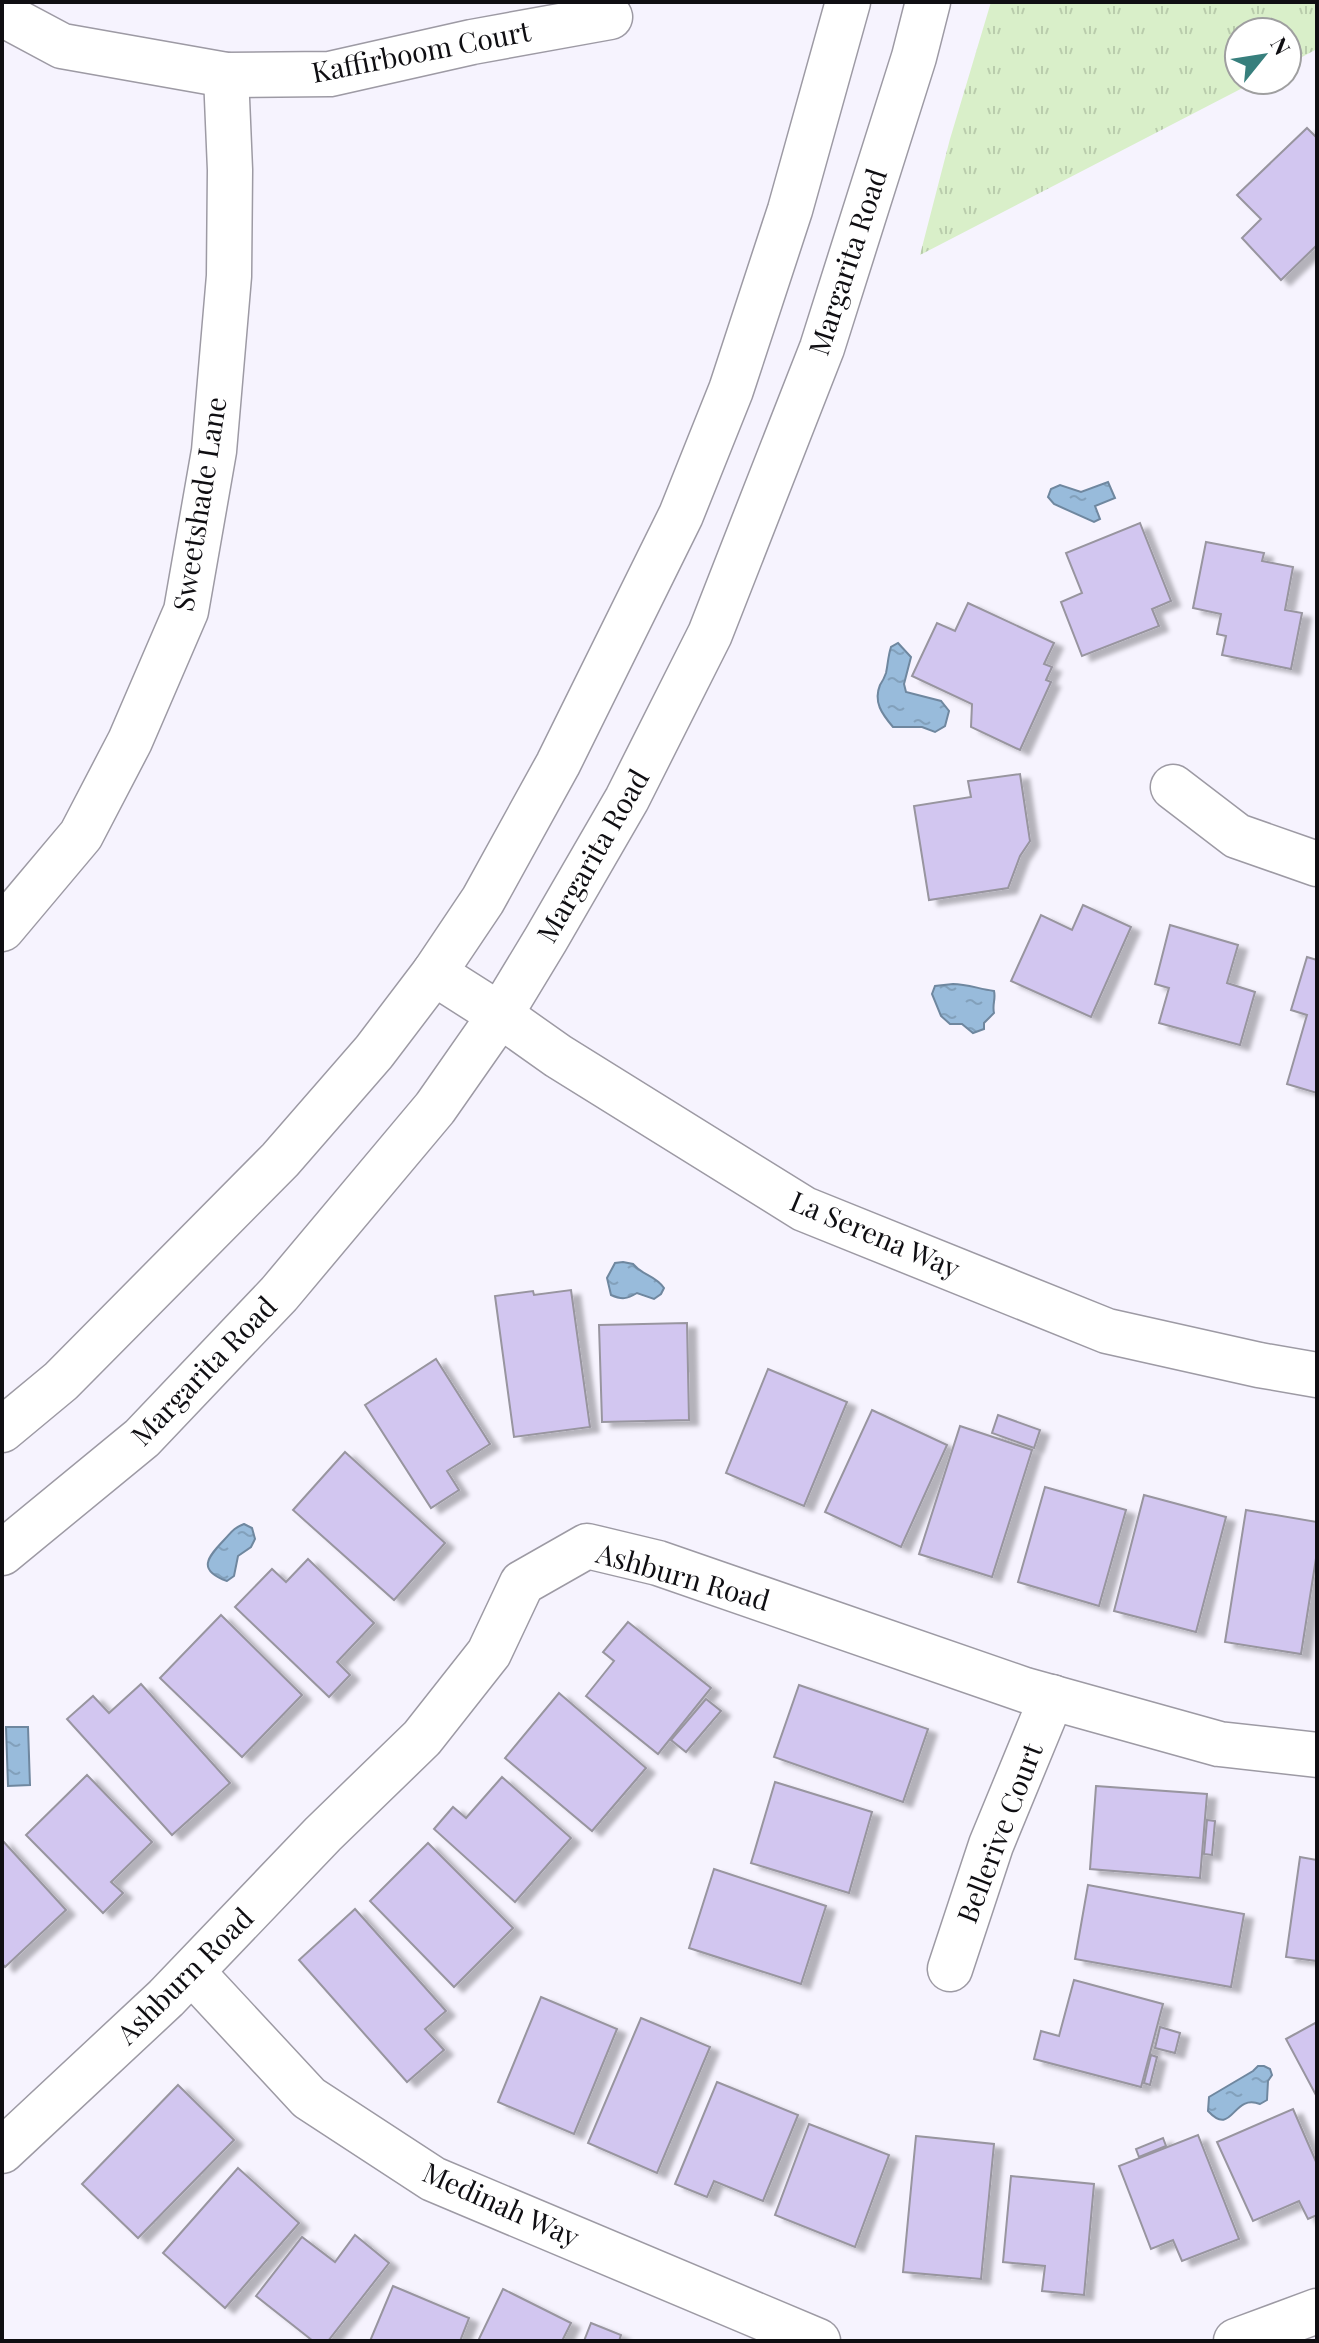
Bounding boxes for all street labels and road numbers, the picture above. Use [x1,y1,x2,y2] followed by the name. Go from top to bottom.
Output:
[308,11,534,90] street label: Kaffirboom Court
[799,164,894,359] street label: Margarita Road
[163,394,234,613] street label: Sweetshade Lane
[527,762,656,948] street label: Margarita Road
[785,1181,966,1286] street label: La Serena Way
[122,1287,284,1453] street label: Margarita Road
[592,1533,774,1618] street label: Ashburn Road
[947,1736,1050,1928] street label: Bellerive Court
[107,1899,260,2052] street label: Ashburn Road
[418,2153,586,2255] street label: Medinah Way

